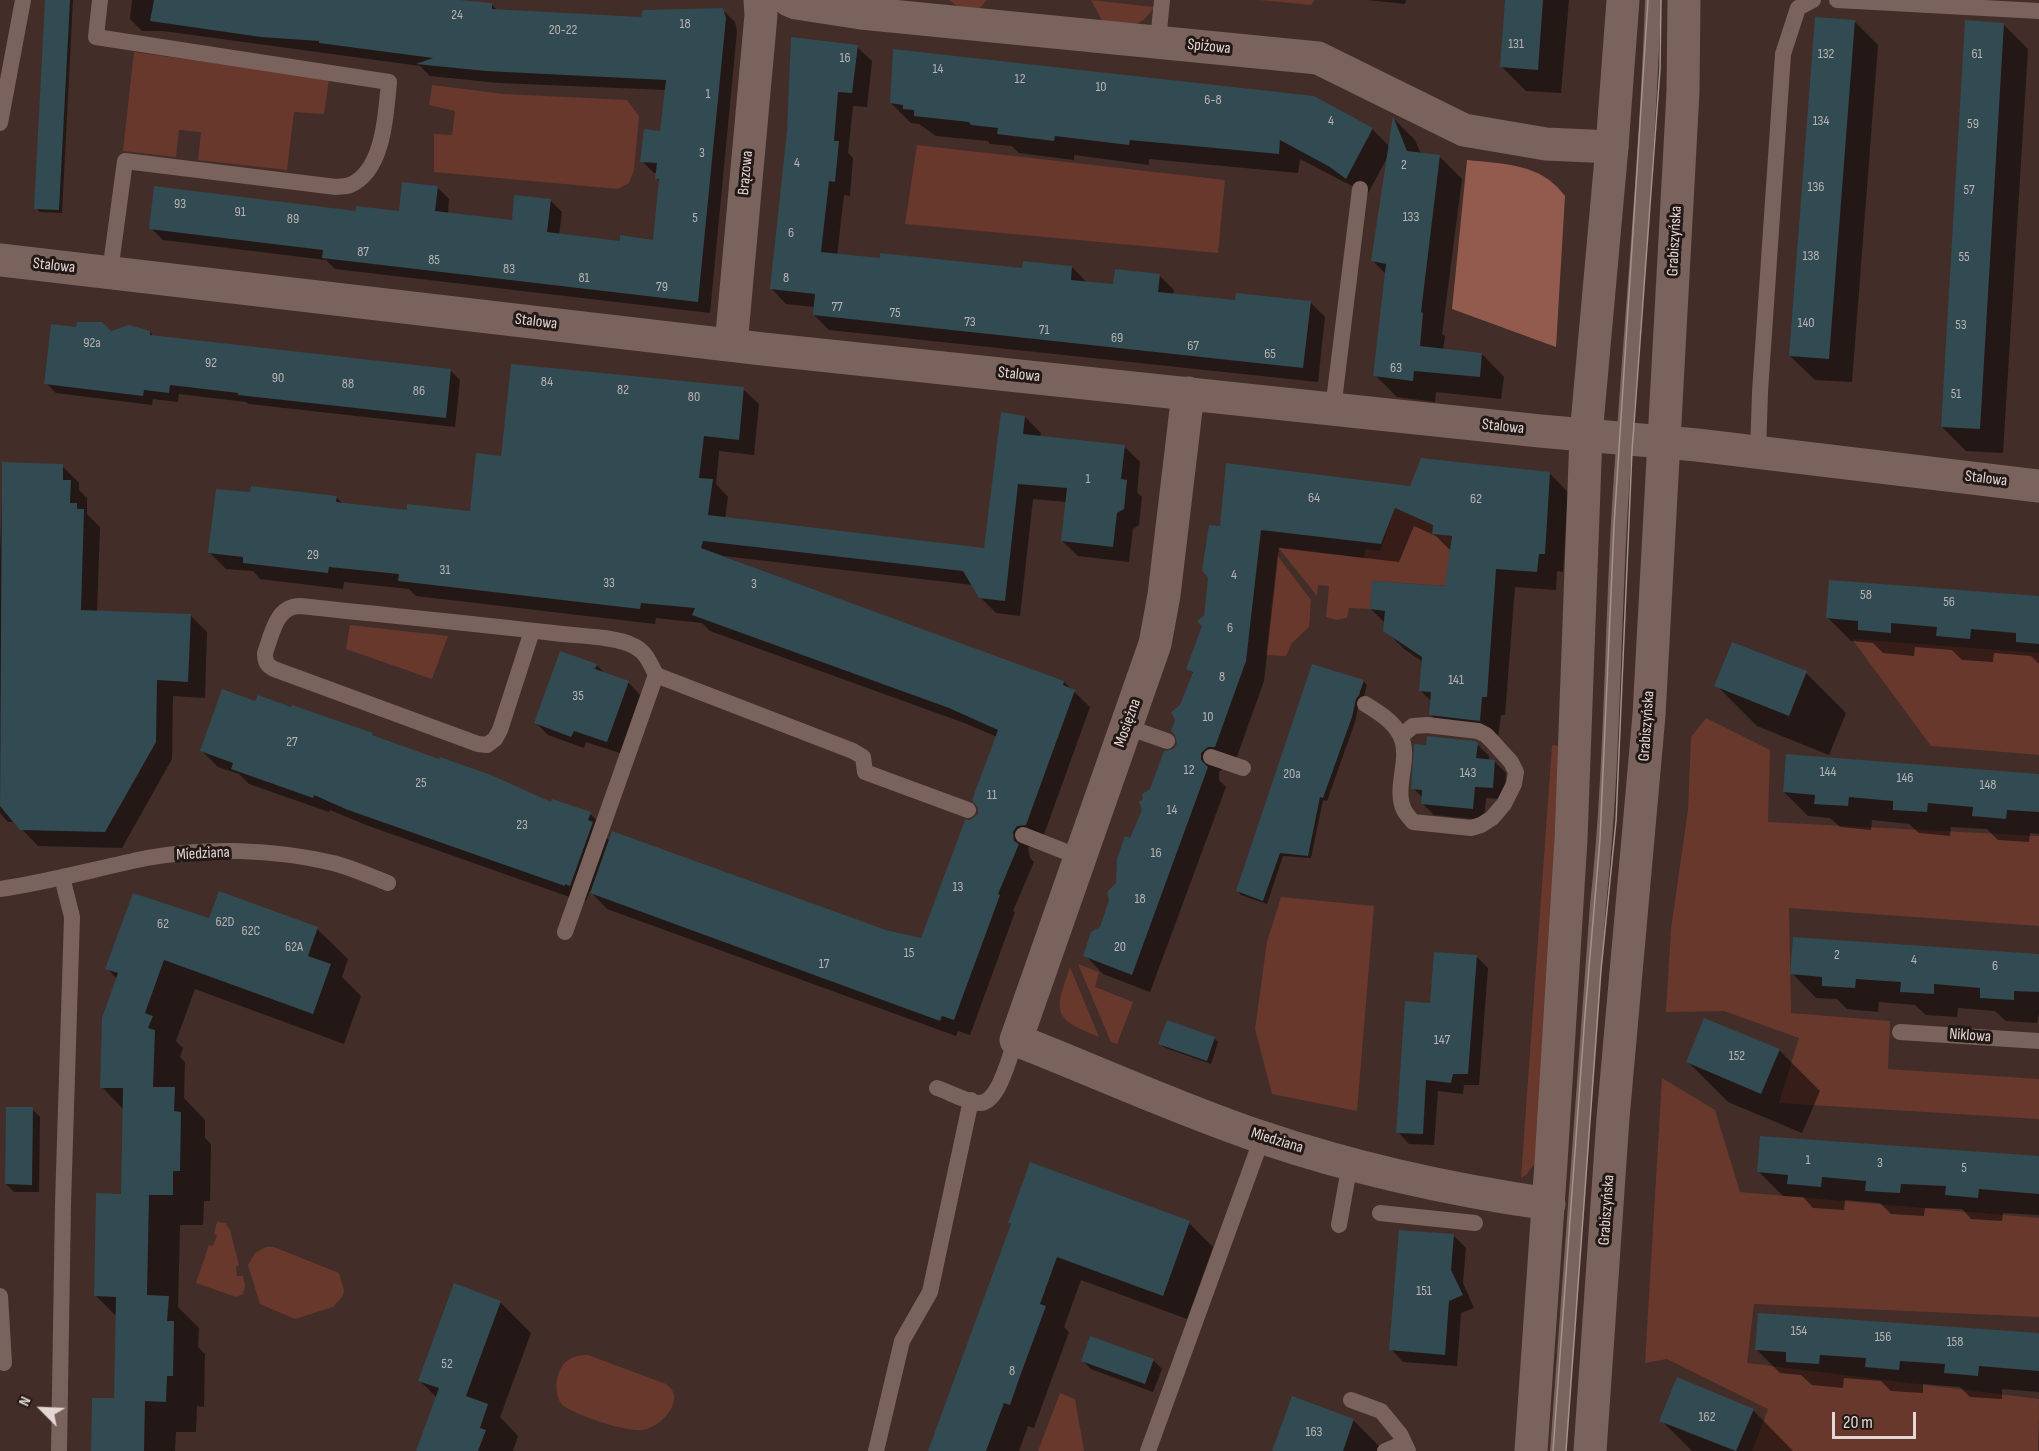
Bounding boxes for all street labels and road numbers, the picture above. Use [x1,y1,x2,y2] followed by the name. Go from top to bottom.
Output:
[1186,35,1232,59] street label: Spiżowa
[734,150,758,196] street label: Brązowa
[1664,205,1686,277] street label: Grabiszyńska
[32,254,76,278] street label: Stalowa
[514,310,558,334] street label: Stalowa
[997,363,1041,387] street label: Stalowa
[1481,415,1525,439] street label: Stalowa
[1964,467,2008,491] street label: Stalowa
[1635,690,1659,762] street label: Grabiszyńska
[1110,696,1146,750] street label: Mosiężna
[176,843,230,865] street label: Miedziana
[1949,1025,1991,1047] street label: Niklowa
[1249,1124,1305,1158] street label: Miedziana
[1595,1174,1619,1246] street label: Grabiszyńska

